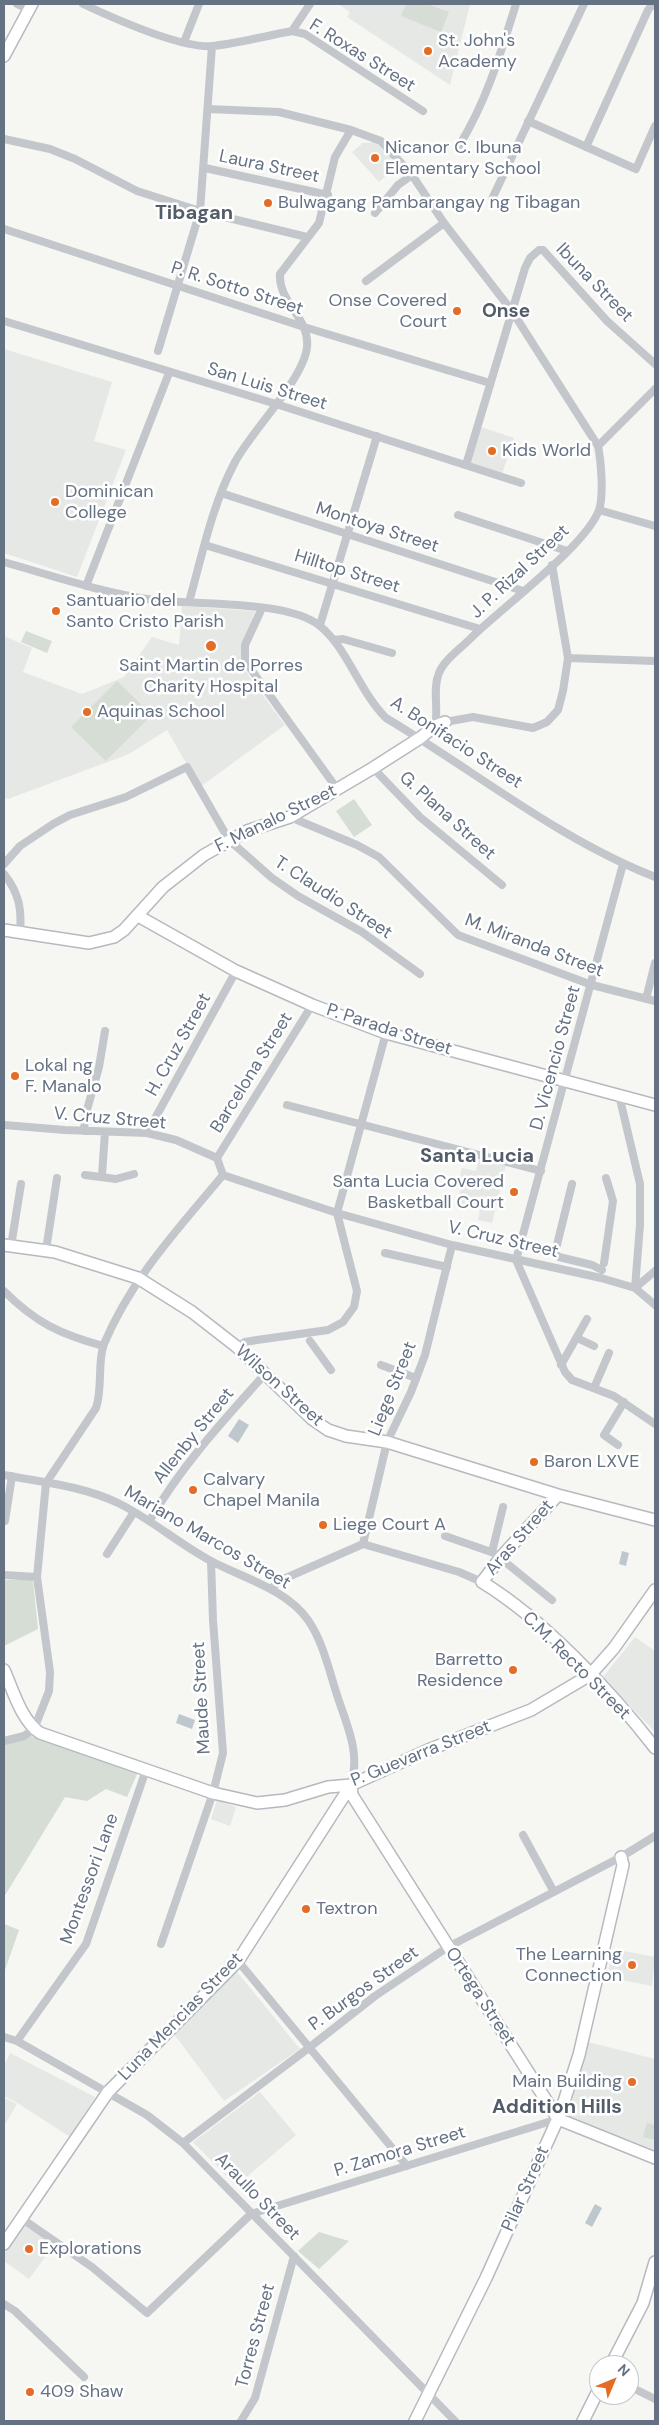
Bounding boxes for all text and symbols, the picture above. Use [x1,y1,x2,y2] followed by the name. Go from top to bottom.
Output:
[305,15,419,97] street label: F. Roxas Street
[438,30,517,72] place label: St. John's Academy
[422,45,434,57] marker: St. John's Academy
[385,137,541,180] place label: Nicanor C. Ibuna Elementary School
[217,146,321,188] street label: Laura Street
[369,152,381,164] marker: Nicanor C. Ibuna Elementary School
[278,192,580,214] place label: Bulwagang Pambarangay ng Tibagan
[262,197,274,209] marker: Bulwagang Pambarangay ng Tibagan
[155,202,233,226] district label: Tibagan
[551,239,637,327] street label: Ibuna Street
[168,257,306,321] street label: P. R. Sotto Street
[328,290,447,332] place label: Onse Covered Court
[482,301,530,323] district label: Onse
[451,305,463,317] marker: Onse Covered Court
[204,358,330,416] street label: San Luis Street
[502,440,591,462] place label: Kids World
[486,445,498,457] marker: Kids World
[65,481,153,524] place label: Dominican College
[49,496,61,508] marker: Dominican College
[313,498,441,558] street label: Montoya Street
[466,521,574,623] street label: J. P. Rizal Street
[292,546,402,598] street label: Hilltop Street
[66,590,224,632] place label: Santuario del Santo Cristo Parish
[50,605,62,617] marker: Santuario del Santo Cristo Parish
[204,639,218,653] marker: Saint Martin de Porres Charity Hospital
[119,655,303,698] place label: Saint Martin de Porres Charity Hospital
[386,692,526,794] street label: A. Bonifacio Street
[97,701,225,723] place label: Aquinas School
[81,706,93,718] marker: Aquinas School
[394,767,500,865] street label: G. Plana Street
[212,780,340,858] street label: F. Manalo Street
[270,852,396,944] street label: T. Claudio Street
[462,910,606,982] street label: M. Miranda Street
[526,983,586,1133] street label: D. Vicencio Street
[142,990,216,1100] street label: H. Cruz Street
[324,1000,454,1060] street label: P. Parada Street
[206,1009,298,1137] street label: Barcelona Street
[25,1055,102,1098] place label: Lokal ng F. Manalo
[9,1070,21,1082] marker: Lokal ng F. Manalo
[53,1103,167,1135] street label: V. Cruz Street
[420,1145,534,1169] district label: Santa Lucia
[333,1171,504,1214] place label: Santa Lucia Covered Basketball Court
[508,1186,520,1198] marker: Santa Lucia Covered Basketball Court
[446,1217,560,1263] street label: V. Cruz Street
[364,1339,422,1439] street label: Liege Street
[230,1341,328,1431] street label: Wilson Street
[149,1384,239,1488] street label: Allenby Street
[544,1451,639,1473] place label: Baron LXVE
[528,1456,540,1468] marker: Baron LXVE
[203,1469,320,1512] place label: Calvary Chapel Manila
[120,1482,294,1594] street label: Mariano Marcos Street
[187,1484,199,1496] marker: Calvary Chapel Manila
[481,1496,559,1580] street label: Aras Street
[333,1514,446,1536] place label: Liege Court A
[317,1519,329,1531] marker: Liege Court A
[518,1608,634,1724] street label: C.M. Recto Street
[188,1641,216,1755] street label: Maude Street
[417,1649,503,1692] place label: Barretto Residence
[507,1664,519,1676] marker: Barretto Residence
[348,1716,494,1792] street label: P. Guevarra Street
[56,1811,124,1947] street label: Montessori Lane
[316,1898,378,1920] place label: Textron
[300,1903,312,1915] marker: Textron
[305,1942,423,2036] street label: P. Burgos Street
[440,1944,520,2050] street label: Ortega Street
[516,1944,622,1986] place label: The Learning Connection
[114,1948,248,2086] street label: Luna Mencias Street
[626,1959,638,1971] marker: The Learning Connection
[512,2071,622,2093] place label: Main Building
[626,2076,638,2088] marker: Main Building
[492,2096,622,2120] district label: Addition Hills
[332,2122,468,2182] street label: P. Zamora Street
[498,2143,554,2235] street label: Pilar Street
[210,2149,304,2245] street label: Araullo Street
[39,2238,142,2260] place label: Explorations
[23,2243,35,2255] marker: Explorations
[232,2281,280,2391] street label: Torres Street
[589,2355,639,2405] north arrow
[614,2360,634,2380] text: N
[40,2381,123,2403] place label: 409 Shaw
[24,2386,36,2398] marker: 409 Shaw

